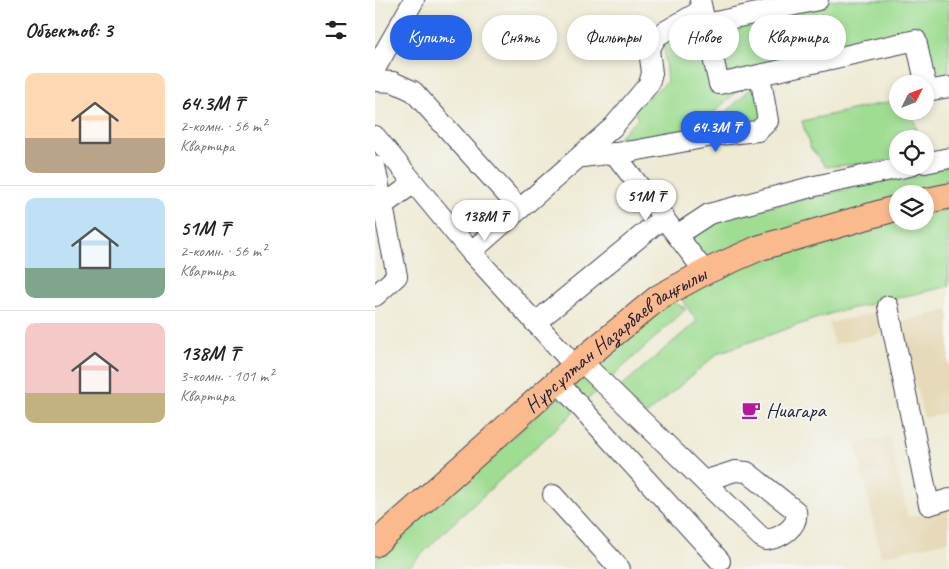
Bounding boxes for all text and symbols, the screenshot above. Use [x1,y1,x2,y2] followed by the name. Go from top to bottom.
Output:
[390,15,472,60] chip: Купить
[482,15,557,60] chip: Снять
[567,15,659,60] chip: Фильтры
[669,15,739,60] chip: Новое
[749,15,846,60] chip: Квартира
[322,16,350,44] icon: filters
[25,17,113,43] text: Объектов: 3
[889,75,934,120] north arrow
[889,75,934,230] map controls
[180,90,244,116] text: 64.3M ₸
[65,93,125,153] icon: home
[670,110,762,153] pin: 64.3M ₸
[180,116,266,136] text: 2-комн. · 56 m²
[692,117,740,137] text: 64.3M ₸
[889,130,934,175] button: locate
[180,136,235,156] text: Квартира
[611,180,681,222] pin: 51M ₸
[889,185,934,230] button: layers
[627,186,665,206] text: 51M ₸
[444,200,526,242] pin: 138M ₸
[463,206,507,226] text: 138M ₸
[180,215,229,241] text: 51M ₸
[65,218,125,278] icon: home
[180,241,266,261] text: 2-комн. · 56 m²
[519,260,712,418] street label: Нұрсұлтан Назарбаев даңғылы
[180,261,235,281] text: Квартира
[180,340,239,366] text: 138M ₸
[65,343,125,403] icon: home
[180,366,273,386] text: 3-комн. · 101 m²
[180,386,235,406] text: Квартира
[766,397,827,423] place label: Ниагара
[740,399,762,421] cafe icon: Ниагара

